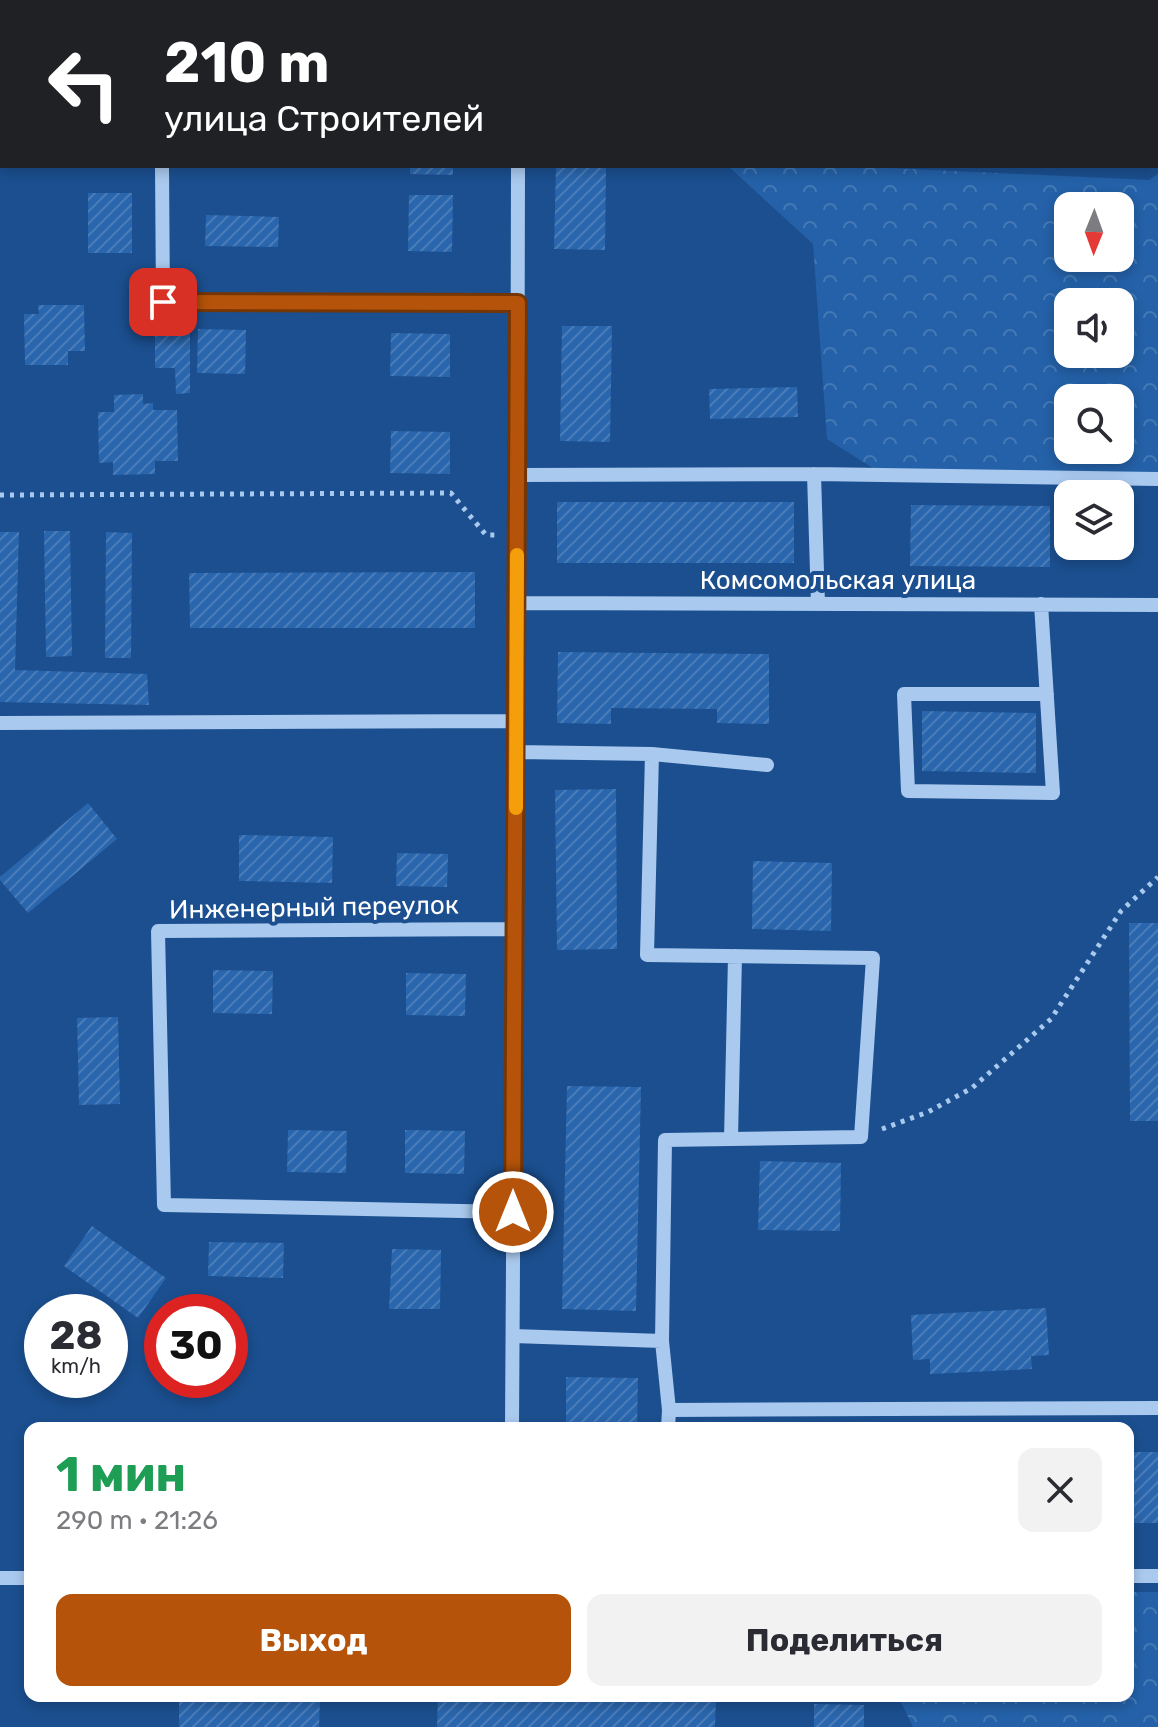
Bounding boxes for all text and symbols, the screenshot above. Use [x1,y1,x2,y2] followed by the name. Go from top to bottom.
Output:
[164,30,330,96] text: 210 m
[32,32,136,136] icon: left
[164,97,484,140] text: улица Строителей
[1054,192,1134,272] north arrow
[1054,192,1134,560] map controls
[129,268,197,336] pin
[141,280,185,324] icon: arrive
[1054,288,1134,368] button: sound
[1054,384,1134,464] button: search
[1054,480,1134,560] button: layers
[700,565,976,596] street label: Комсомольская улица
[169,889,459,926] street label: Инженерный переулок
[471,1170,555,1254] position arrow
[144,1294,248,1398] speed limit sign: 30
[49,1312,103,1359] text: 28
[51,1354,101,1378] text: km/h
[56,1446,186,1503] text: 1 мин
[1018,1448,1102,1532] button: close
[56,1505,218,1536] text: 290 m · 21:26
[56,1594,571,1686] button: Выход
[587,1594,1102,1686] button: Поделиться

